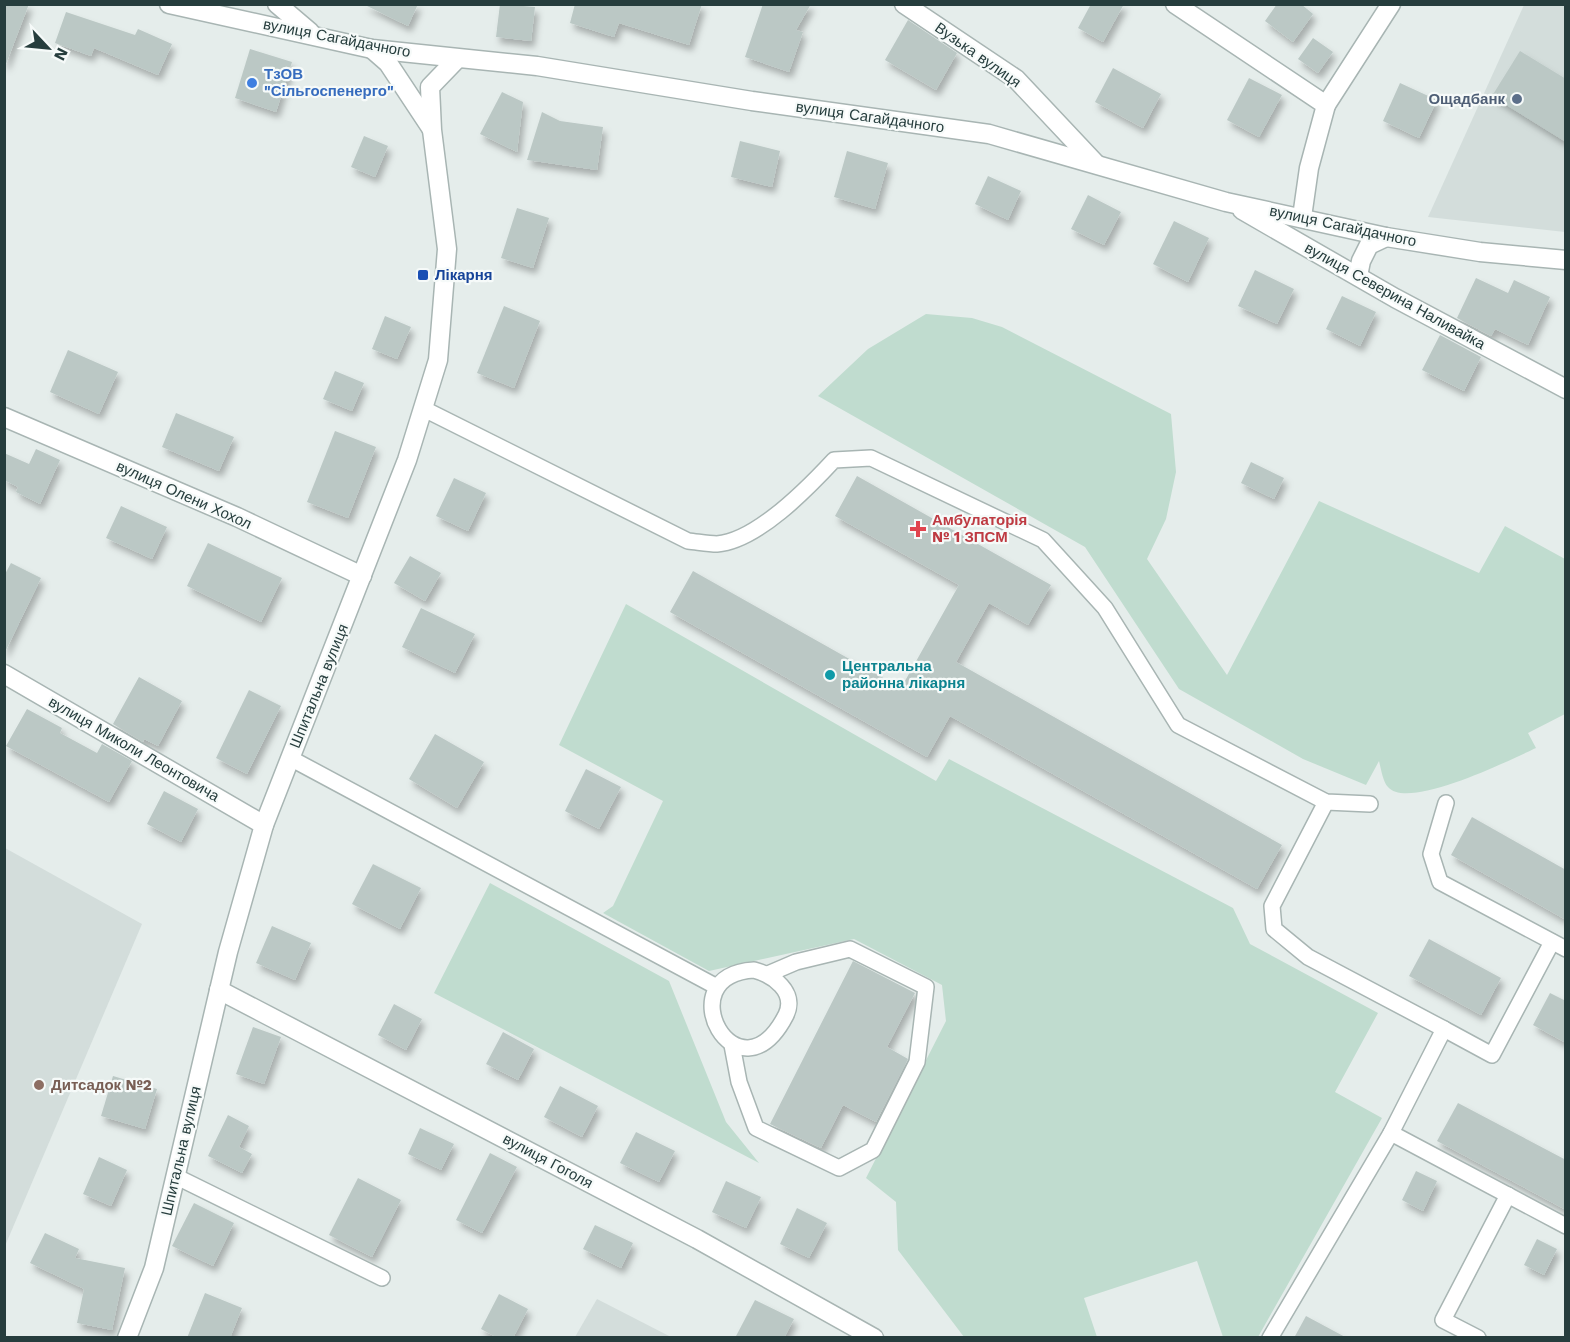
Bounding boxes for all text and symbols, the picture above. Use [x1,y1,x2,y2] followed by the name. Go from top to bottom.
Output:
[262,15,412,61] street label: вулиця Сагайдачного
[18,18,78,78] north arrow
[931,19,1025,91] street label: Вузька вулиця
[50,45,72,64] text: N
[264,65,394,100] place label: ТзОВ "Сільгоспенерго"
[245,76,259,90] marker: ТзОВ "Сільгоспенерго"
[1428,90,1505,108] place label: Ощадбанк
[1510,92,1524,106] marker: Ощадбанк
[795,98,945,136] street label: вулиця Сагайдачного
[1268,202,1418,250] street label: вулиця Сагайдачного
[1302,239,1489,354] street label: вулиця Северина Наливайка
[435,266,493,284] place label: Лікарня
[416,268,430,282] marker: Лікарня
[114,457,254,533] street label: вулиця Олени Хохол
[932,511,1027,546] place label: Амбулаторія № 1 ЗПСМ
[909,520,927,538] marker: Амбулаторія № 1 ЗПСМ
[286,621,352,751] street label: Шпитальна вулиця
[842,657,965,692] place label: Центральна районна лікарня
[823,668,837,682] marker: Центральна районна лікарня
[45,693,223,806] street label: вулиця Миколи Леонтовича
[51,1076,152,1094] place label: Дитсадок №2
[32,1078,46,1092] marker: Дитсадок №2
[157,1085,205,1217] street label: Шпитальна вулиця
[500,1130,596,1192] street label: вулиця Гоголя

